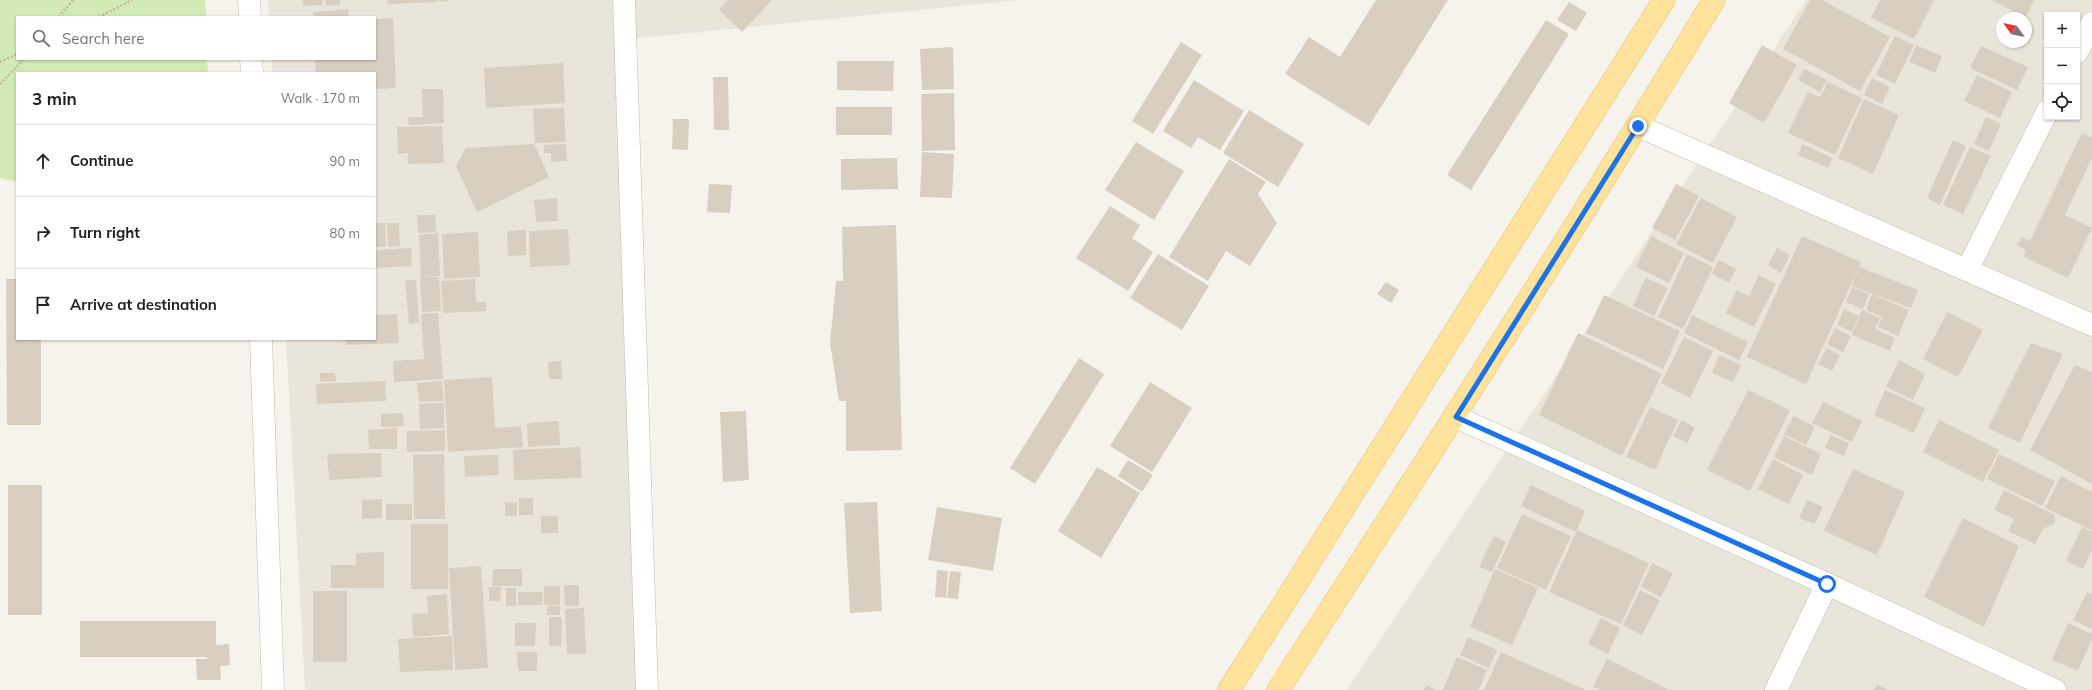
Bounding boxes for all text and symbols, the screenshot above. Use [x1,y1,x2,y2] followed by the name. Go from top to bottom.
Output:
[1996,12,2032,48] north arrow
[2044,12,2080,120] map controls
[2044,12,2080,48] button: +
[16,16,376,60] search box
[30,27,52,49] icon: search
[62,29,144,48] text: Search here
[2044,48,2080,84] button: −
[2044,84,2080,120] button: locate
[32,88,77,109] text: 3 min
[281,90,360,106] text: Walk · 170 m
[1629,117,1647,135] route end
[32,150,54,172] icon: ahead
[70,151,133,170] text: Continue
[330,153,360,169] text: 90 m
[32,222,54,244] icon: right
[70,223,140,242] text: Turn right
[330,225,360,241] text: 80 m
[32,294,54,316] icon: arrive
[70,295,217,314] text: Arrive at destination
[1818,575,1836,593] route start

